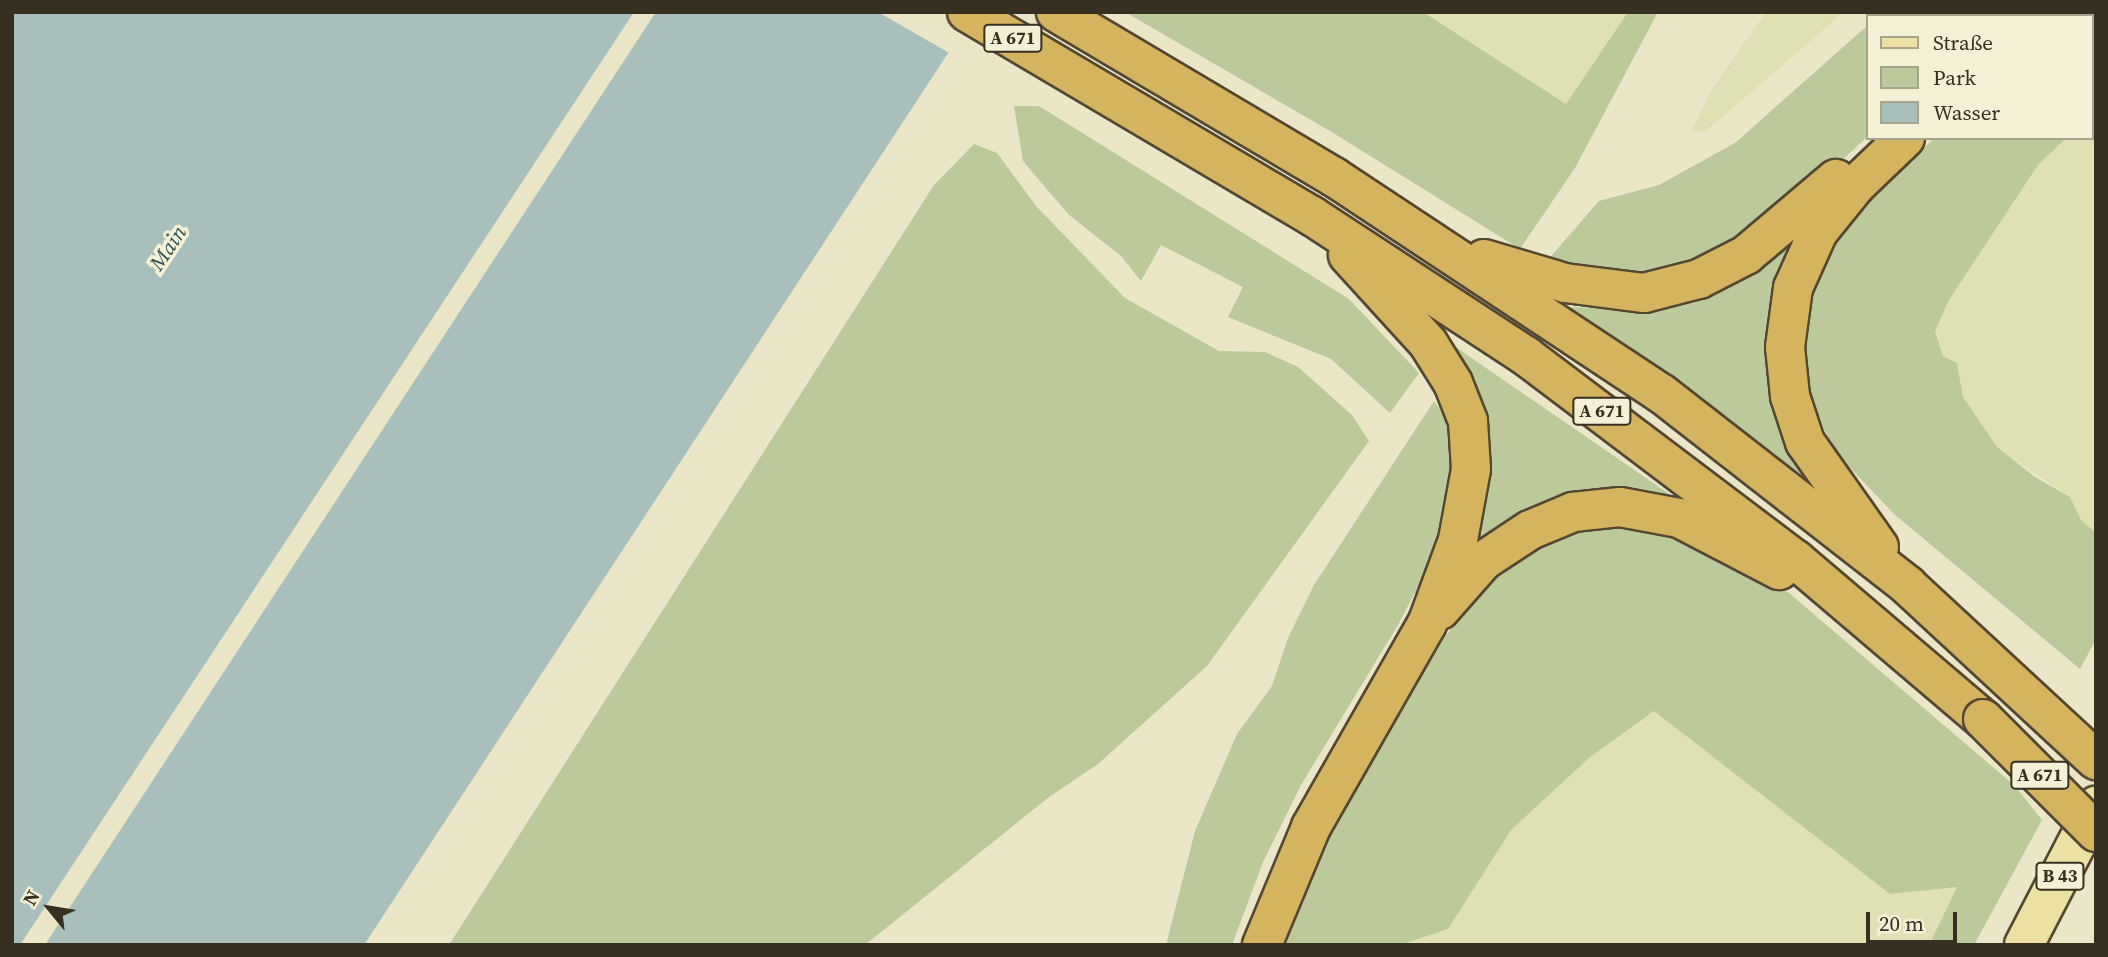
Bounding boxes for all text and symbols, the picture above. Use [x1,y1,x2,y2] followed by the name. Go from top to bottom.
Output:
[1867,14,2094,140] legend
[983,24,1043,52] road number: A 671
[1933,28,1993,57] text: Straße
[1933,63,1976,92] text: Park
[1933,98,2000,127] text: Wasser
[144,221,192,275] water label: Main
[1572,396,1632,426] road number: A 671
[2010,760,2070,790] road number: A 671
[2034,862,2086,890] road number: B 43
[14,873,84,943] north arrow
[16,885,46,910] text: N
[1870,898,1961,942] scale bar
[1879,909,1924,938] text: 20 m

